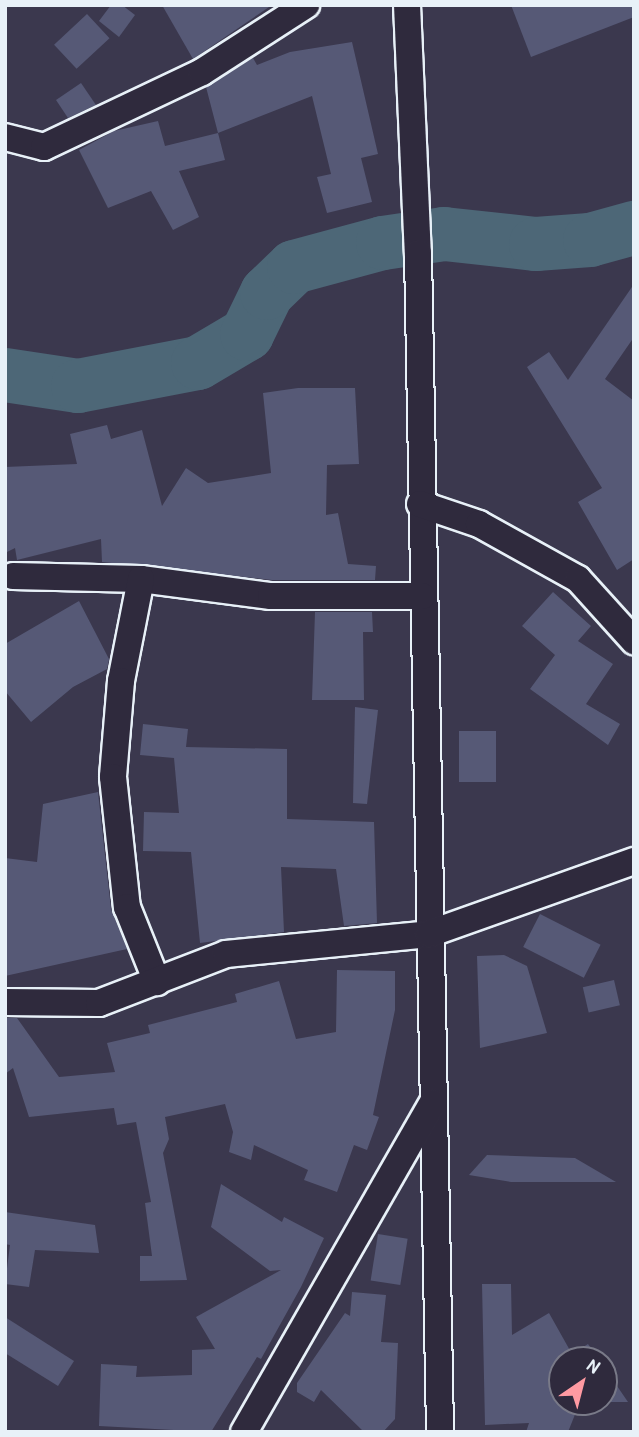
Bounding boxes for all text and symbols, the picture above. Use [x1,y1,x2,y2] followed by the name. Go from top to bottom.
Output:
[548,1346,618,1416] north arrow
[582,1352,605,1379] text: N

